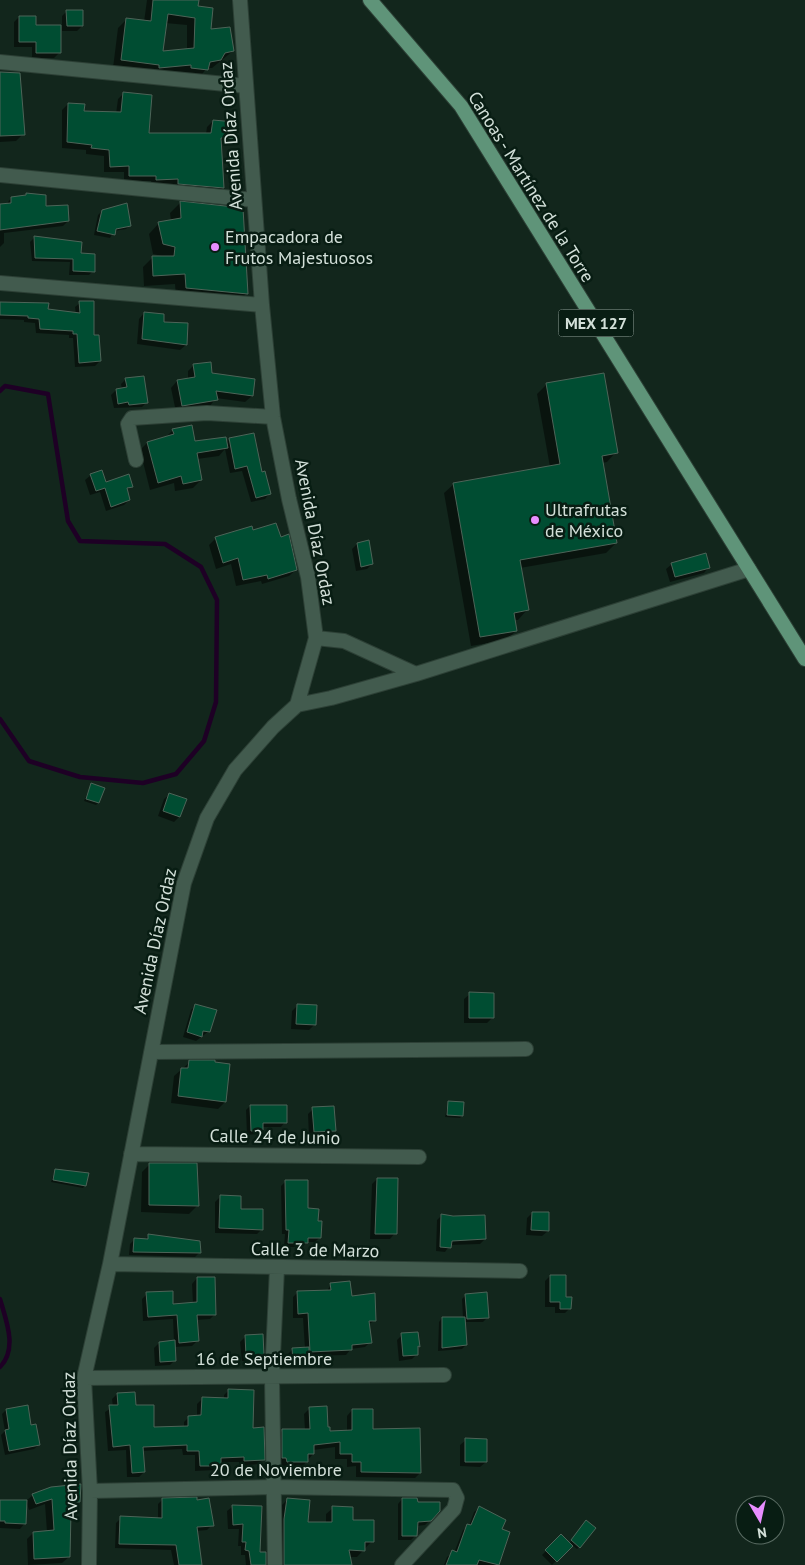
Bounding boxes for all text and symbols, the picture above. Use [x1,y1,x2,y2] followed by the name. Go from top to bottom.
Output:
[214,61,247,211] street label: Avenida Díaz Ordaz
[463,87,600,286] street label: Canoas - Martínez de la Torre
[225,225,373,269] place label: Empacadora de Frutos Majestuosos
[209,241,221,253] marker: Empacadora de Frutos Majestuosos
[558,309,634,336] road number: MEX 127
[290,457,341,607] street label: Avenida Díaz Ordaz
[545,498,627,542] place label: Ultrafrutas de México
[529,514,541,526] marker: Ultrafrutas de México
[128,866,181,1016] street label: Avenida Díaz Ordaz
[209,1124,341,1149] street label: Calle 24 de Junio
[251,1237,379,1262] street label: Calle 3 de Marzo
[196,1347,332,1370] street label: 16 de Septiembre
[57,1372,82,1520] street label: Avenida Díaz Ordaz
[210,1458,342,1481] street label: 20 de Noviembre
[735,1495,785,1545] north arrow
[756,1523,768,1542] text: N

